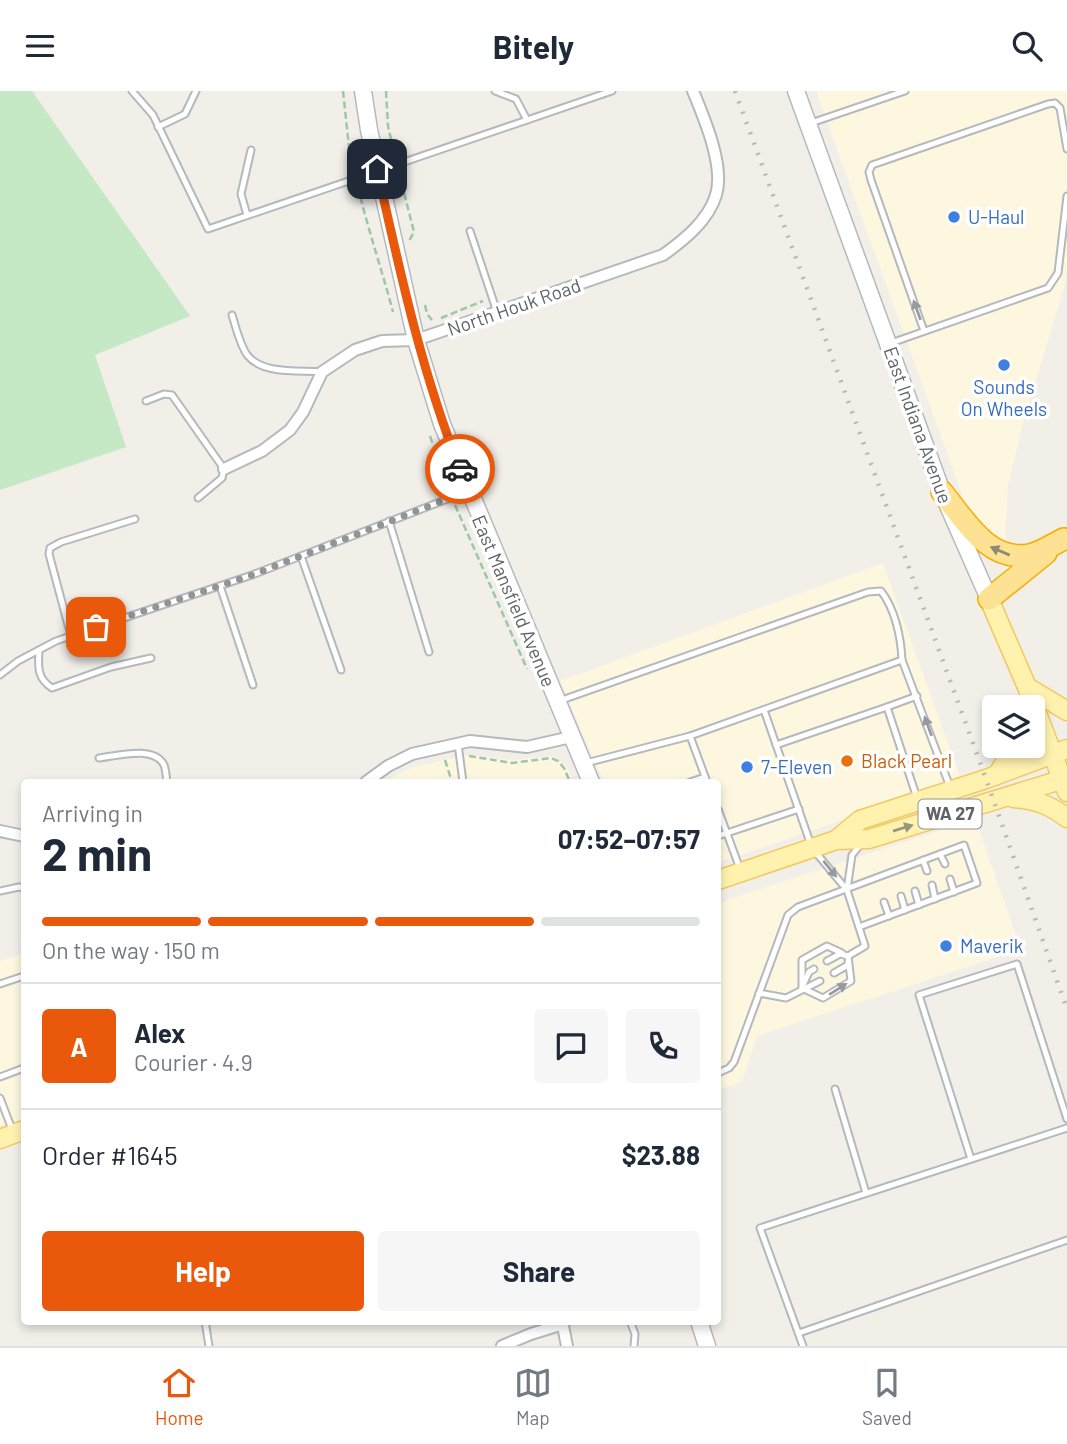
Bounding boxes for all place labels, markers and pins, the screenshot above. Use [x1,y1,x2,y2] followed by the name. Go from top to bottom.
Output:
[347,139,407,199] pin
[968,205,1025,228] place label: U-Haul
[946,209,962,225] marker: U-Haul
[996,357,1012,373] marker: Sounds On Wheels
[961,375,1047,420] place label: Sounds On Wheels
[66,597,126,657] pin
[861,749,952,772] place label: Black Pearl
[839,753,855,769] marker: Black Pearl
[761,755,832,778] place label: 7-Eleven
[739,759,755,775] marker: 7-Eleven
[960,934,1023,957] place label: Maverik
[938,938,954,954] marker: Maverik

